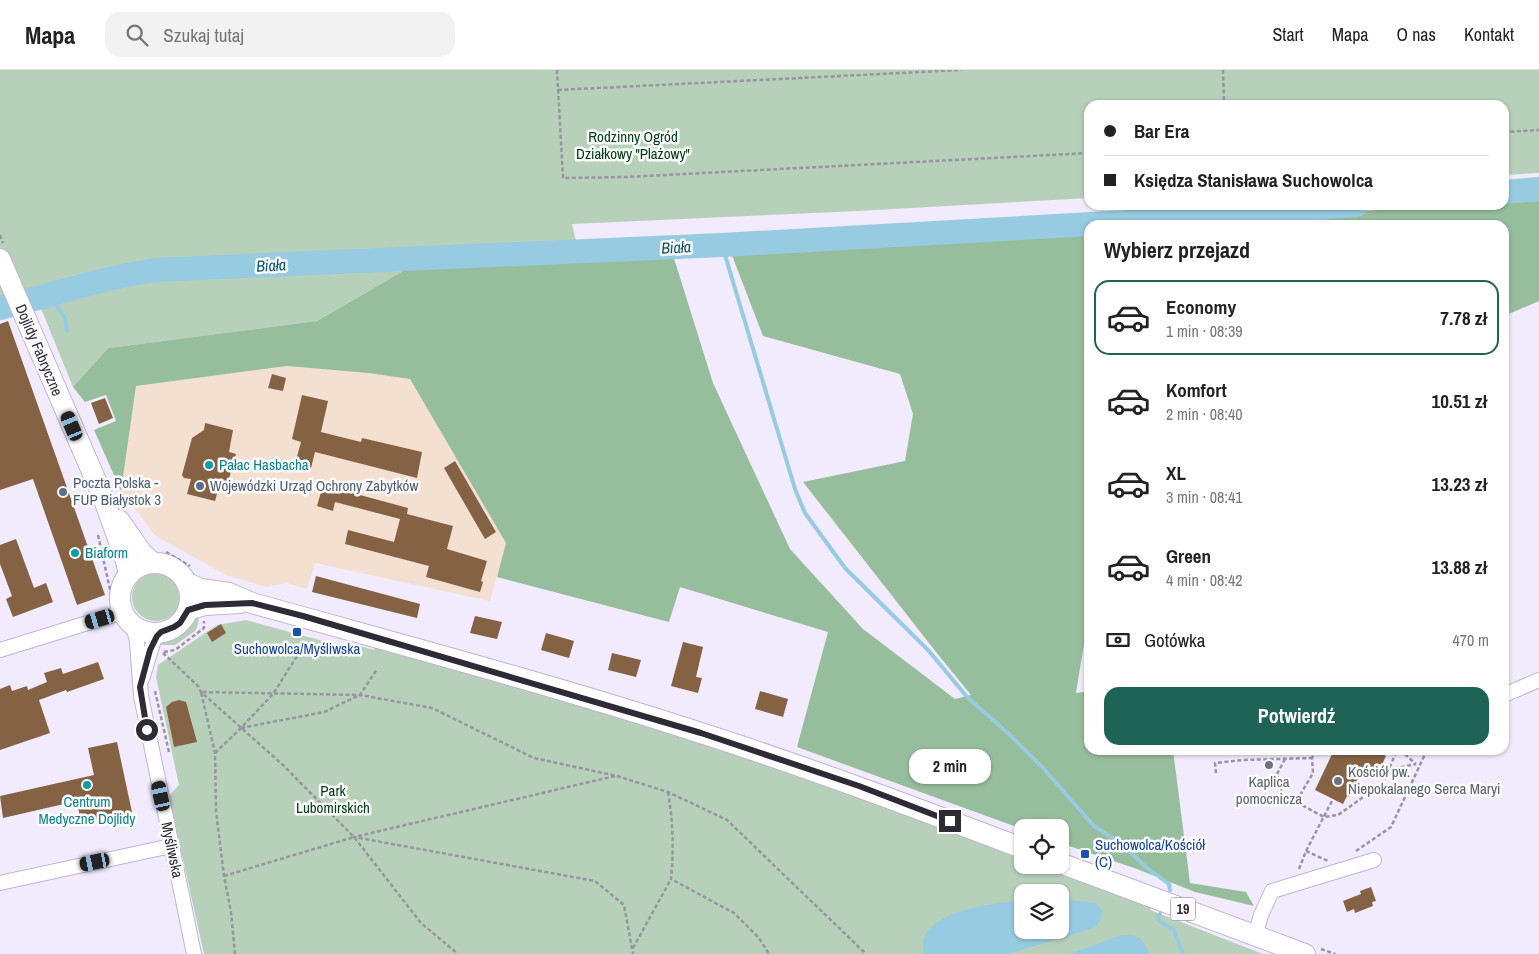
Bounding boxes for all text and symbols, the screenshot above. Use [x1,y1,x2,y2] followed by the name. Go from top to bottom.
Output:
[105,12,455,57] search box
[25,19,75,51] text: Mapa
[123,21,151,49] icon: search
[163,22,244,48] text: Szukaj tutaj
[1272,22,1304,47] text: Start
[1332,22,1369,47] text: Mapa
[1397,22,1436,47] text: O nas
[1464,22,1514,47] text: Kontakt
[1134,118,1189,144] text: Bar Era
[576,126,690,164] park label: Rodzinny Ogród Działkowy "Plażowy"
[1134,167,1373,193] text: Księdza Stanisława Suchowolca
[660,235,692,259] water label: Biała
[1104,235,1250,265] text: Wybierz przejazd
[255,253,287,277] water label: Biała
[1166,294,1236,320] text: Economy
[1106,295,1151,340] icon: car
[11,301,68,399] street label: Dojlidy Fabryczne
[1440,305,1487,331] text: 7.78 zł
[1166,320,1243,342] text: 1 min · 08:39
[1166,377,1227,403] text: Komfort
[1106,378,1151,423] icon: car
[1432,388,1487,414] text: 10.51 zł
[1166,403,1243,425] text: 2 min · 08:40
[59,409,84,443] car
[219,454,309,475] place label: Pałac Hasbacha
[203,459,215,471] marker: Pałac Hasbacha
[1166,460,1186,486] text: XL
[1106,461,1151,506] icon: car
[1432,471,1487,497] text: 13.23 zł
[73,472,161,510] place label: Poczta Polska - FUP Białystok 3
[210,475,418,496] place label: Wojewódzki Urząd Ochrony Zabytków
[194,480,206,492] marker: Wojewódzki Urząd Ochrony Zabytków
[57,486,69,498] marker: Poczta Polska - FUP Białystok 3
[1166,486,1243,508] text: 3 min · 08:41
[85,542,128,563] place label: Biaform
[1166,543,1211,569] text: Green
[1106,544,1151,589] icon: car
[69,547,81,559] marker: Biaform
[1432,554,1487,580] text: 13.88 zł
[1166,569,1243,591] text: 4 min · 08:42
[83,608,116,630] car
[291,626,303,638] marker: Suchowolca/Myśliwska
[1104,626,1132,654] icon: cash
[1144,627,1205,653] text: Gotówka
[1453,629,1489,651] text: 470 m
[234,638,360,659] place label: Suchowolca/Myśliwska
[1104,687,1489,745] button: Potwierdź
[136,719,158,741] route start
[909,748,991,784] callout: 2 min
[933,755,967,777] text: 2 min
[1263,759,1275,771] marker: Kaplica pomocnicza
[1348,761,1500,799] place label: Kościół pw. Niepokalanego Serca Maryi
[1236,771,1302,809] place label: Kaplica pomocnicza
[1332,775,1344,787] marker: Kościół pw. Niepokalanego Serca Maryi
[81,779,93,791] marker: Centrum Medyczne Dojlidy
[150,780,171,812] car
[296,780,370,818] park label: Park Lubomirskich
[38,791,136,829] place label: Centrum Medyczne Dojlidy
[939,810,961,832] route end
[1014,819,1069,939] map controls
[1014,819,1069,874] button: locate
[156,820,189,880] street label: Myśliwska
[1095,834,1206,872] place label: Suchowolca/Kościół (C)
[1079,848,1091,860] marker: Suchowolca/Kościół (C)
[78,852,111,872] car
[1014,884,1069,939] button: layers
[1170,898,1196,921] road number: 19

